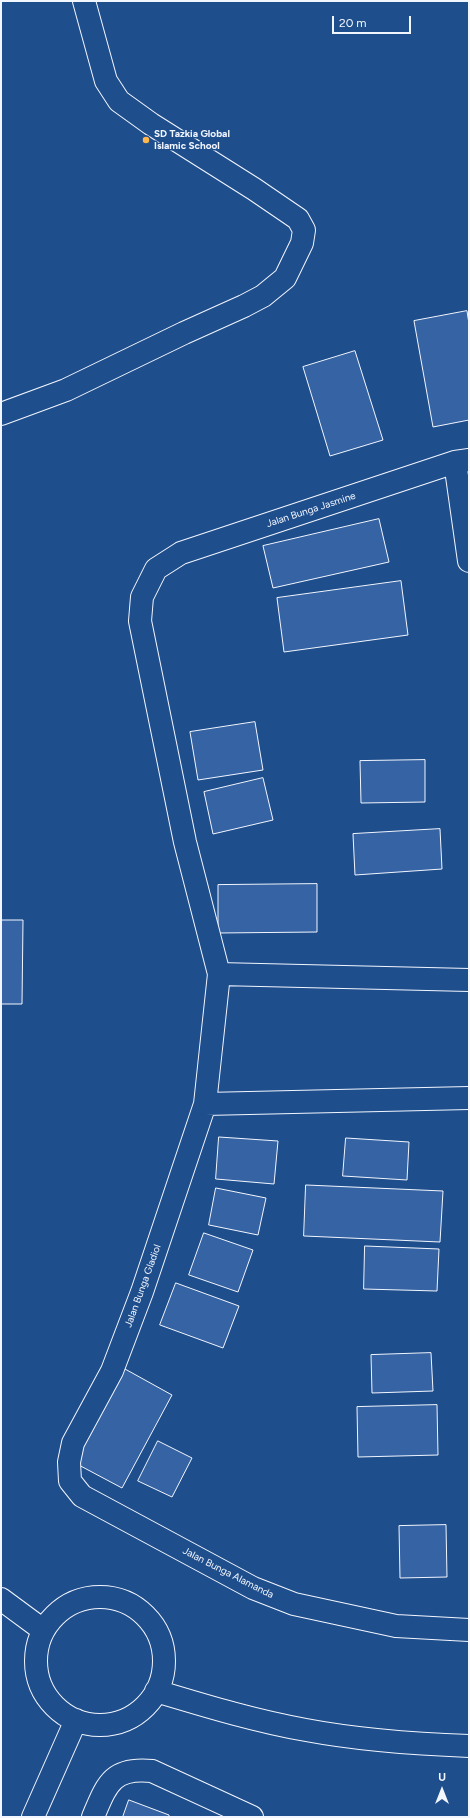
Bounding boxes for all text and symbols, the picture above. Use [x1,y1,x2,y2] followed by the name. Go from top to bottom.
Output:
[334,8,413,34] scale bar
[339,16,367,30] text: 20 m
[154,128,230,152] place label: SD Tazkia Global Islamic School
[141,135,151,145] marker: SD Tazkia Global Islamic School
[265,490,357,530] street label: Jalan Bunga Jasmine
[122,1243,164,1329] street label: Jalan Bunga Gladiol
[180,1545,276,1601] street label: Jalan Bunga Alamanda
[422,1770,462,1810] north arrow
[438,1771,446,1784] text: U

